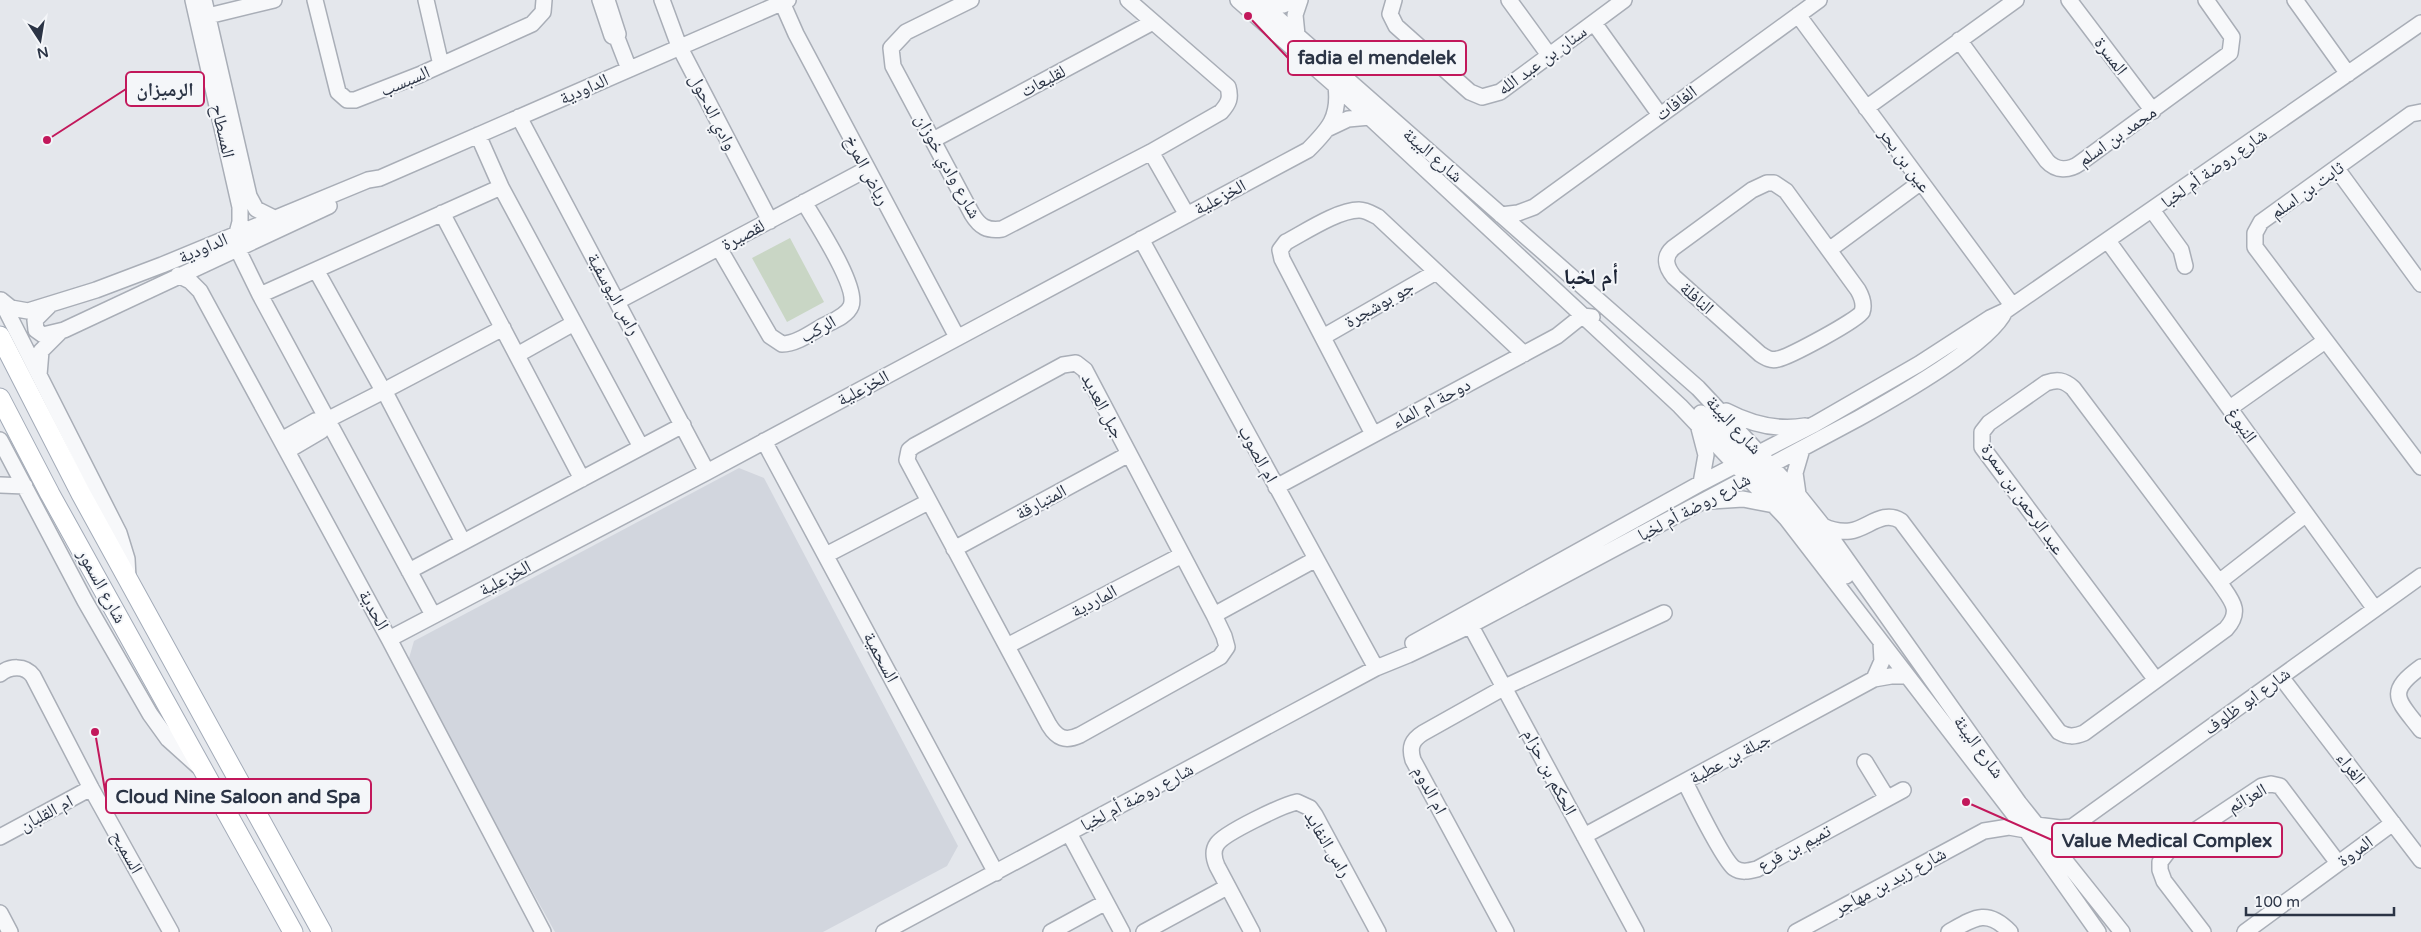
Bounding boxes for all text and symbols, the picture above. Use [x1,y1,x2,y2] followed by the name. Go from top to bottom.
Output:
[15,15,65,65] north arrow
[1493,20,1591,100] street label: سنان بن عبد الله
[2090,33,2132,79] street label: المسرة
[1288,41,1466,75] callout: fadia el mendelek
[35,43,50,62] text: N
[1298,47,1457,69] text: fadia el mendelek
[1017,60,1069,102] street label: لقليعات
[377,61,433,101] street label: السبسب
[556,69,612,109] street label: الداودية
[681,70,742,156] street label: وادي الدحول
[126,72,204,106] callout: الرميزان
[136,79,194,101] text: الرميزان
[1651,81,1701,125] street label: الغافات
[2073,101,2161,172] street label: محمد بن اسلم
[205,102,240,160] street label: المسطاح
[907,110,986,224] street label: شارع وادي خوزان
[1873,122,1936,197] street label: عين بن بحر
[1399,123,1467,187] street label: شارع البيئة
[2157,123,2272,214] street label: شارع روضة أم لخبا
[838,131,895,209] street label: رياض المرخ
[2266,157,2349,224] street label: ثابت بن اسلم
[1190,174,1250,220] street label: الخزعلية
[718,215,768,255] street label: لقصيرة
[175,228,231,268] street label: الداودية
[582,249,646,339] street label: راس اليوسفية
[1563,262,1619,292] district label: أم لخبا
[1340,275,1418,333] street label: جو بوشجرة
[1676,277,1718,319] street label: النافلة
[796,310,840,348] street label: الركب
[833,365,893,411] street label: الخزعلية
[1077,370,1129,442] street label: جبل العديد
[1388,373,1475,434] street label: دوحة ام الماء
[1701,391,1767,459] street label: شارع البيئة
[2222,403,2262,447] street label: النبوغ
[1232,421,1283,487] street label: ام الصوب
[1976,439,2070,559] street label: عبد الرحمن بن سمرة
[1634,468,1755,547] street label: شارع روضة أم لخبا
[1012,480,1070,524] street label: المتبارقة
[72,544,131,627] street label: شارع السمور
[475,555,535,601] street label: الخزعلية
[1067,580,1121,622] street label: الماردية
[354,586,394,634] street label: الحدية
[859,628,903,686] street label: السحمية
[2200,662,2294,740] street label: شارع ابو ظلوف
[1949,711,2009,783] street label: شارع البيئة
[1517,725,1582,819] street label: الحكم بن حزام
[1685,727,1775,789] street label: جبلة بن عطية
[2332,747,2370,789] street label: الغراء
[1077,758,1198,837] street label: شارع روضة أم لخبا
[1407,762,1452,818] street label: ام الدوم
[2223,778,2271,819] street label: العزائم
[106,779,371,813] callout: Cloud Nine Saloon and Spa
[115,786,361,809] text: Cloud Nine Saloon and Spa
[15,790,77,837] street label: ام القلبان
[1300,807,1356,881] street label: راس النفايد
[1753,819,1835,877] street label: تميم بن فرع
[2052,823,2282,857] callout: Value Medical Complex
[105,827,148,878] street label: السميح
[2062,830,2272,853] text: Value Medical Complex
[2333,831,2377,871] street label: المروة
[1829,842,1950,920] street label: شارع زيد بن مهاجر
[2246,884,2394,916] scale bar
[2254,893,2300,911] text: 100 m

